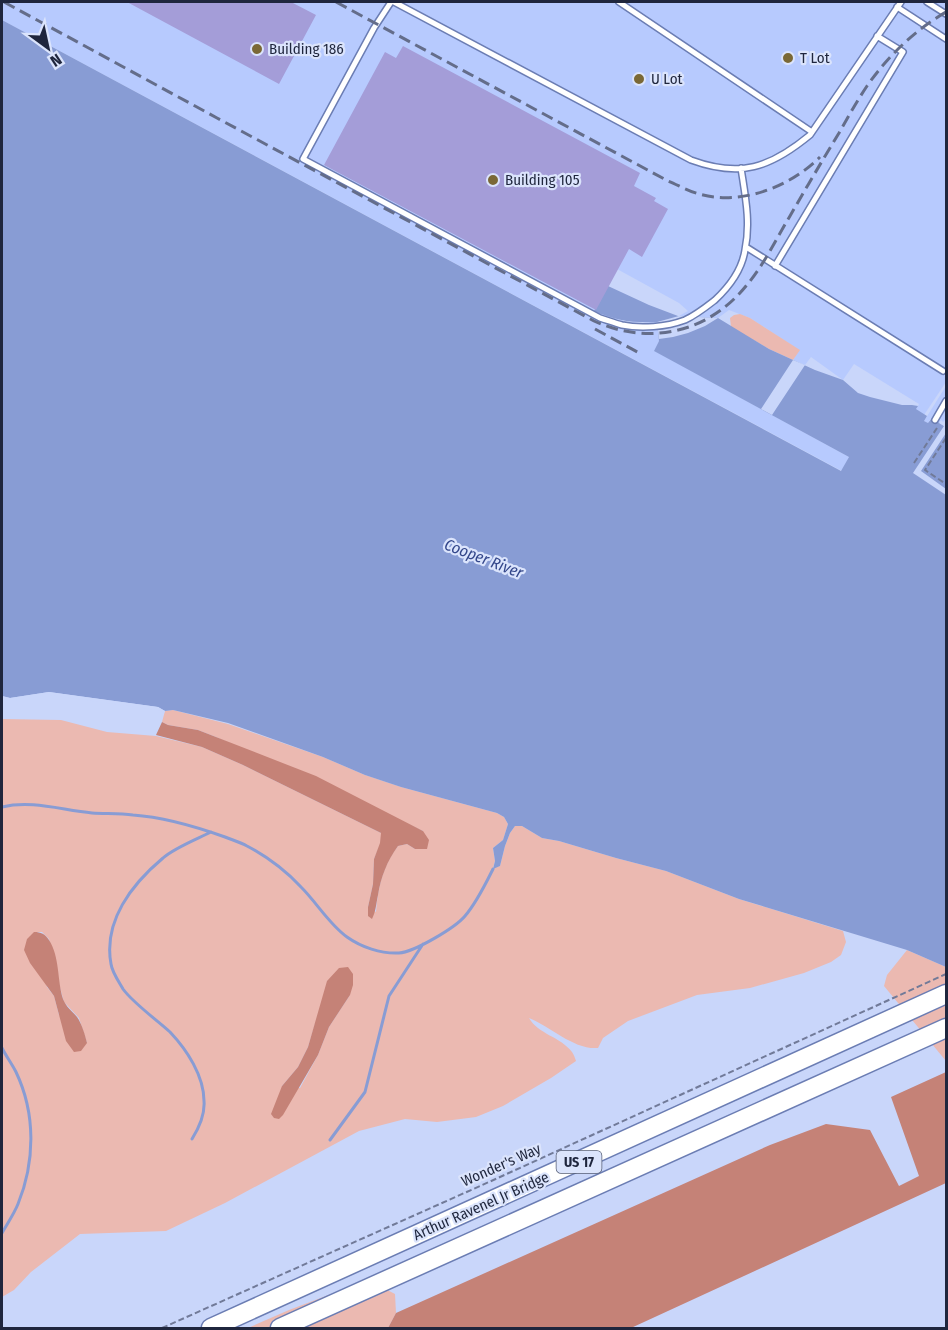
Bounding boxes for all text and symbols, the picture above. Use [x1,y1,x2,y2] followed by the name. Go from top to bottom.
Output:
[18,18,78,78] north arrow
[269,40,344,58] place label: Building 186
[250,42,264,56] marker: Building 186
[800,49,830,67] place label: T Lot
[47,50,65,71] text: N
[781,51,795,65] marker: T Lot
[651,70,683,88] place label: U Lot
[632,72,646,86] marker: U Lot
[505,171,580,189] place label: Building 105
[486,173,500,187] marker: Building 105
[442,535,526,582] water label: Cooper River
[458,1139,544,1191] street label: Wonder's Way
[556,1151,602,1173] road number: US 17
[410,1168,552,1244] street label: Arthur Ravenel Jr Bridge

